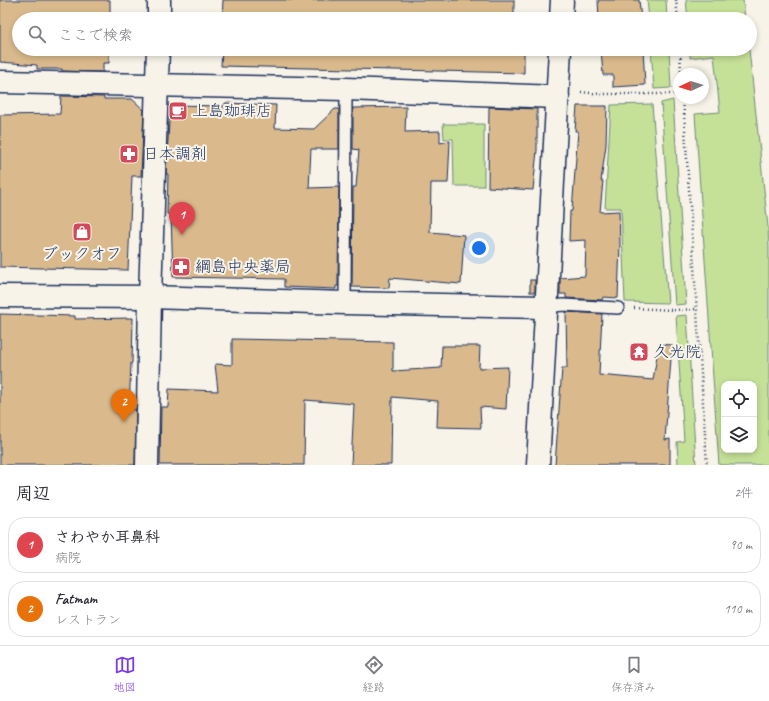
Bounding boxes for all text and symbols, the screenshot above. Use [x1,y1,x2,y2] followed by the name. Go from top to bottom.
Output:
[12,12,757,56] search box
[26,23,48,45] icon: search
[58,26,133,45] text: ここで検索
[673,68,709,104] north arrow
[167,100,189,122] cafe icon: 上島珈琲店
[192,101,272,121] place label: 上島珈琲店
[118,143,140,165] pharmacy icon: 日本調剤
[143,144,207,164] place label: 日本調剤
[169,202,195,235] pin: 1
[71,221,93,243] shop icon: ブックオフ
[469,238,489,258] your location
[42,244,122,264] place label: ブックオフ
[170,256,192,278] pharmacy icon: 綱島中央薬局
[195,257,291,277] place label: 綱島中央薬局
[628,341,650,363] temple icon: 久光院
[653,342,701,362] place label: 久光院
[721,381,757,453] map controls
[721,381,757,417] button: locate
[111,389,137,422] pin: 2
[721,417,757,453] button: layers
[16,483,50,504] text: 周辺
[734,485,753,501] text: 2件
[55,528,160,547] text: さわやか耳鼻科
[27,537,33,553] text: 1
[730,537,752,553] text: 90 m
[55,550,81,566] text: 病院
[55,590,97,609] text: Fatmam
[27,601,33,617] text: 2
[724,601,752,617] text: 110 m
[55,612,121,628] text: レストラン
[114,654,136,694] tab: 地図
[363,654,385,694] tab: 経路
[612,654,656,694] tab: 保存済み

